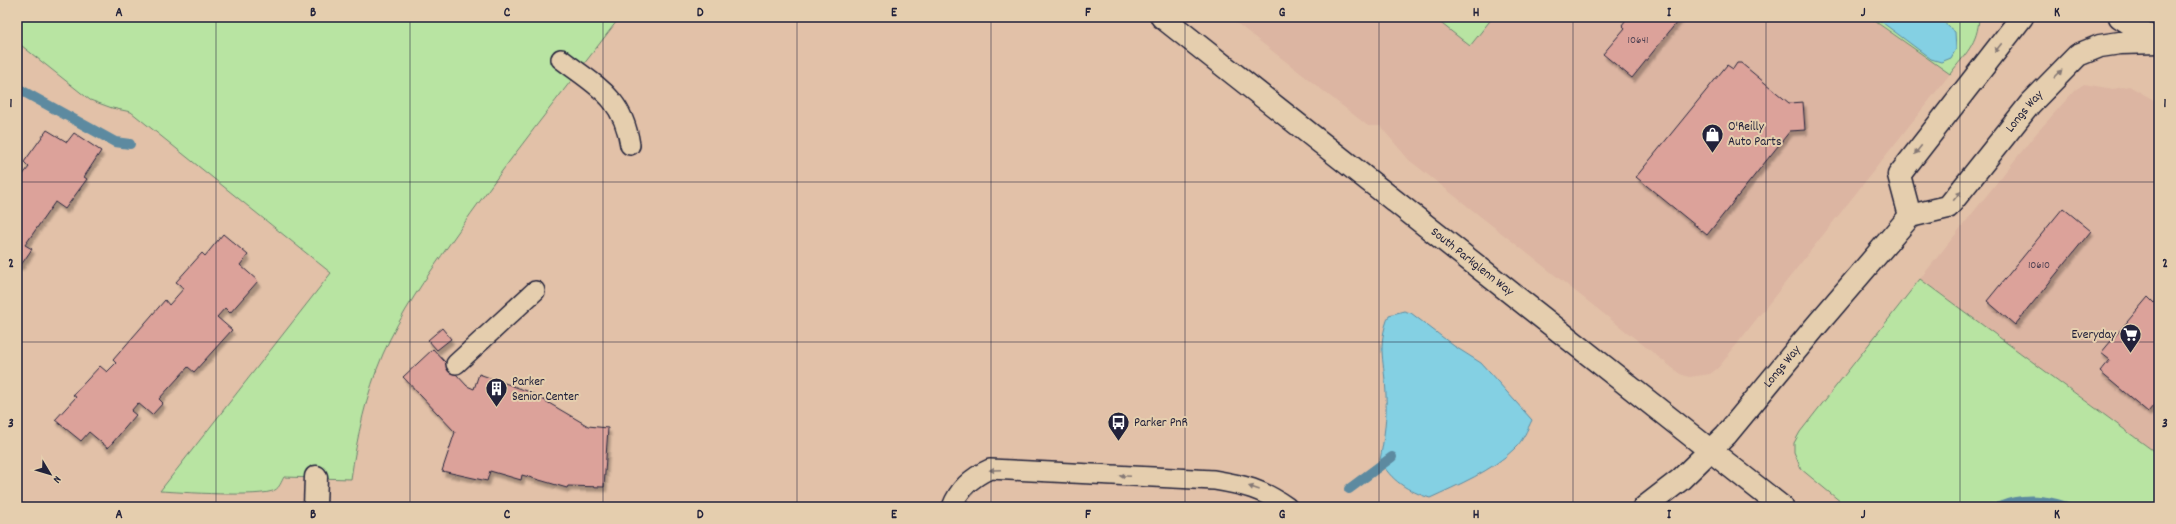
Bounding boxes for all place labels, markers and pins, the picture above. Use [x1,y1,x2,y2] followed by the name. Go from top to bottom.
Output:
[1728,118,1781,152] place label: O'Reilly Auto Parts
[1700,121,1726,154] shop icon: O'Reilly Auto Parts
[2118,322,2144,355] supermarket icon: Everyday
[2071,326,2117,345] place label: Everyday
[512,373,579,407] place label: Parker Senior Center
[483,376,509,409] building icon: Parker Senior Center
[1106,410,1132,443] bus stop icon: Parker PnR
[1134,414,1188,433] place label: Parker PnR

